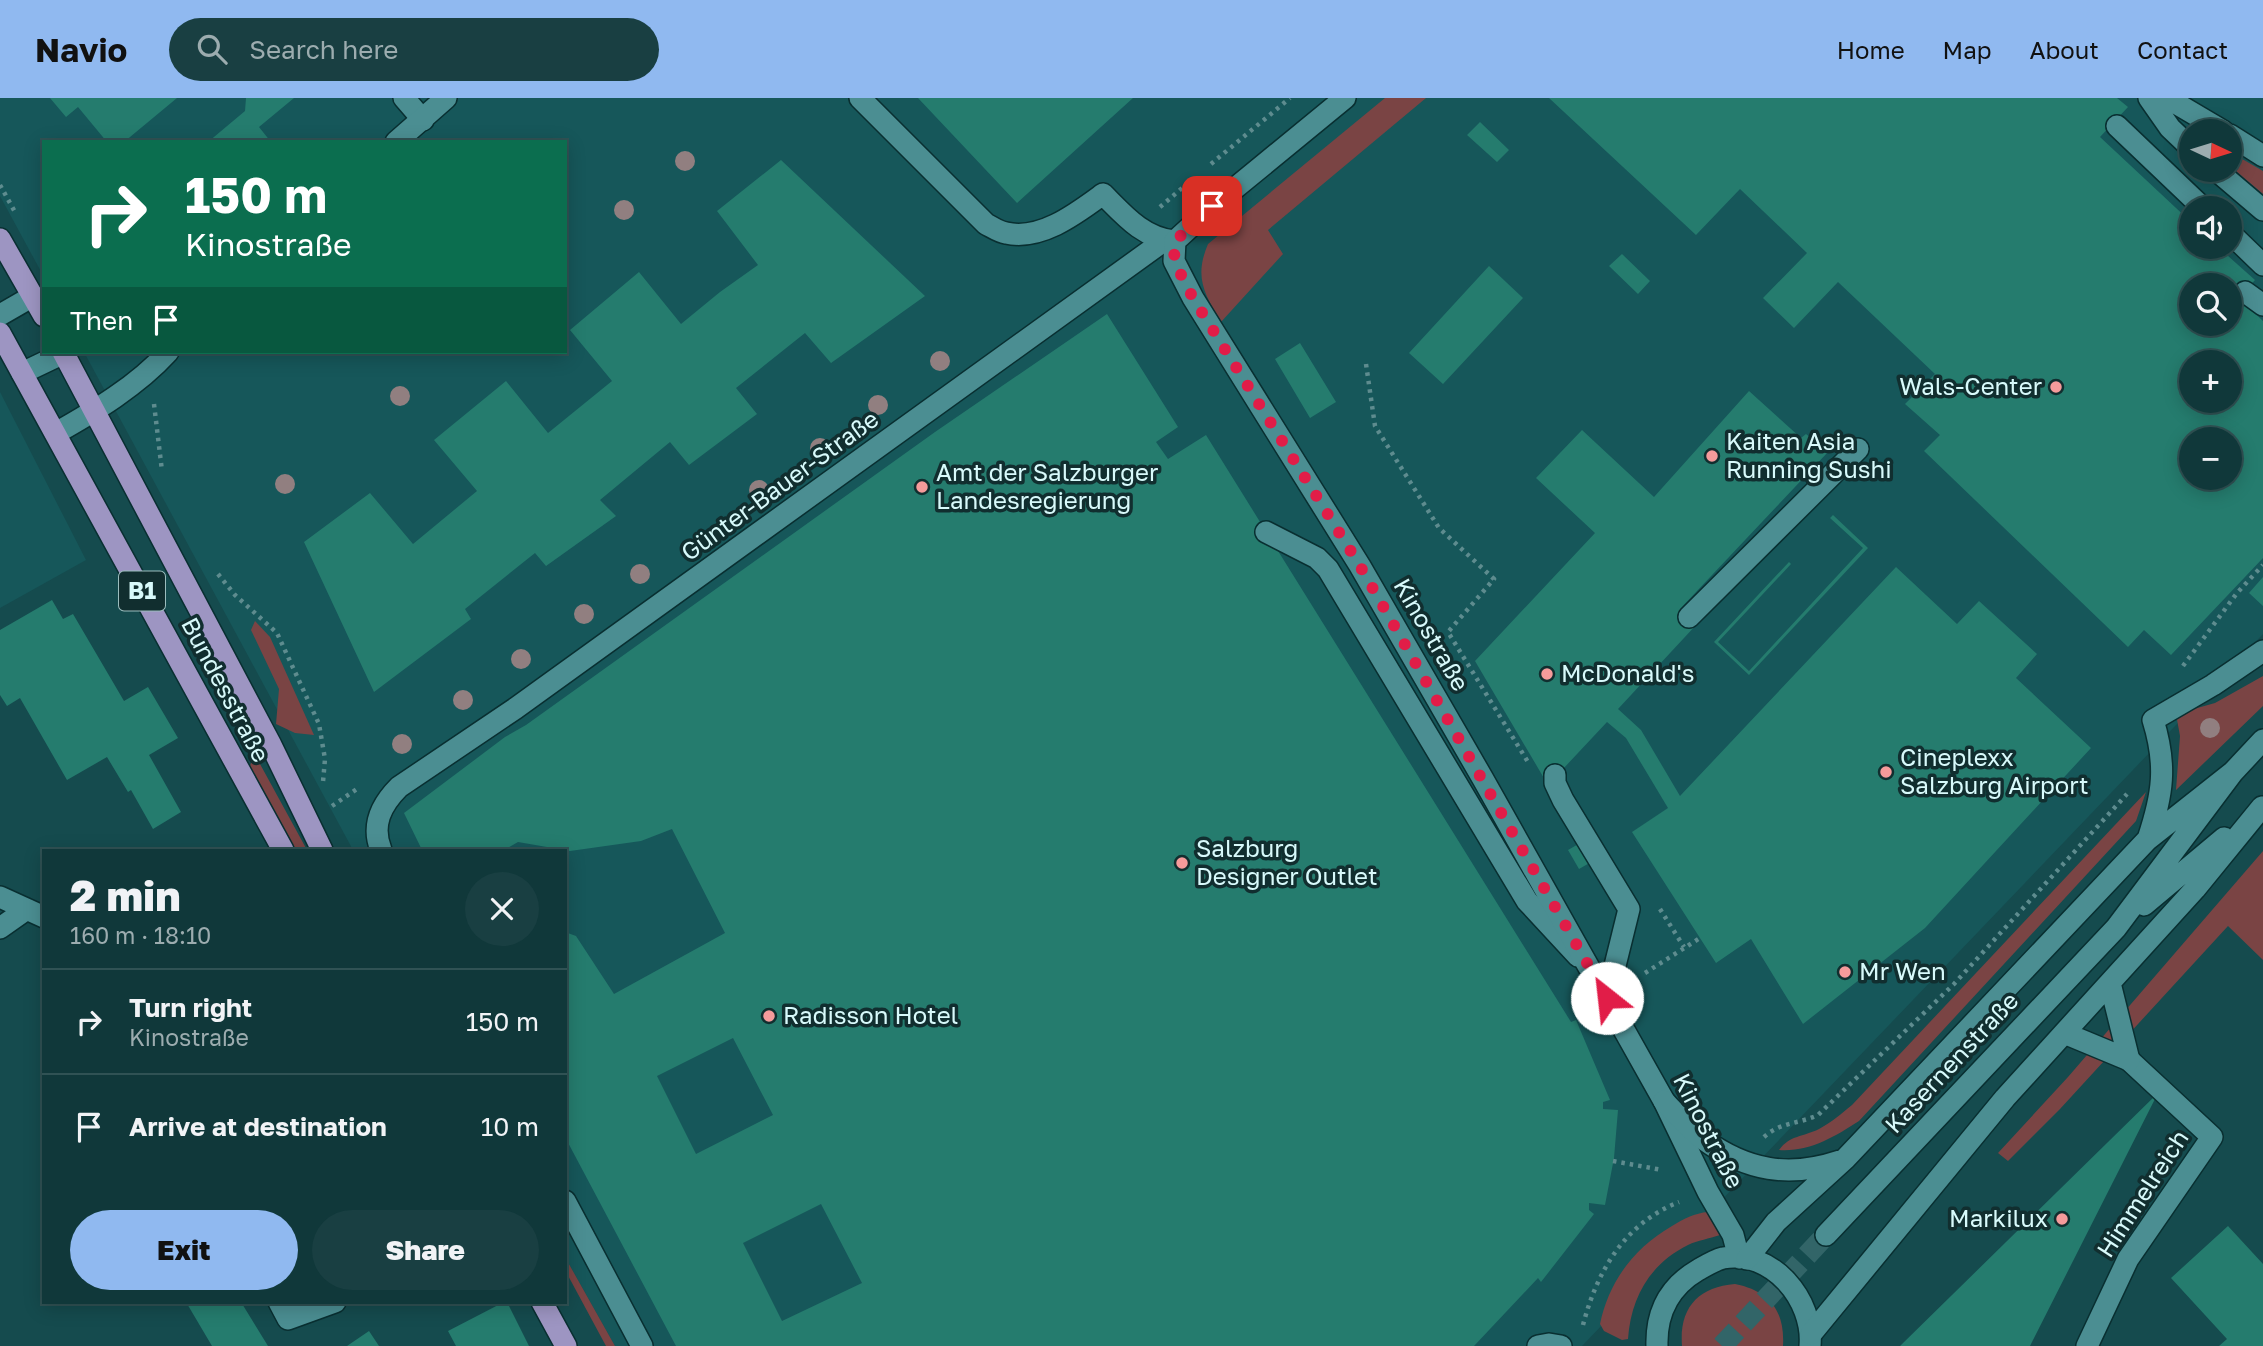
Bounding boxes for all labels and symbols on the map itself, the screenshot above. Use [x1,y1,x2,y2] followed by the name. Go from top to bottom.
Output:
[2179,119,2242,182] north arrow
[1182,176,1242,236] pin
[1899,371,2042,400] place label: Wals-Center
[2048,379,2064,395] marker: Wals-Center
[675,404,883,566] street label: Günter-Bauer-Straße
[1726,426,1892,483] place label: Kaiten Asia Running Sushi
[1704,448,1720,464] marker: Kaiten Asia Running Sushi
[936,457,1158,514] place label: Amt der Salzburger Landesregierung
[914,479,930,495] marker: Amt der Salzburger Landesregierung
[119,572,165,610] road number: B1
[1388,573,1476,696] street label: Kinostraße
[176,612,277,767] street label: Bundesstraße
[1561,658,1694,687] place label: McDonald's
[1539,666,1555,682] marker: McDonald's
[1900,742,2089,799] place label: Cineplexx Salzburg Airport
[1878,764,1894,780] marker: Cineplexx Salzburg Airport
[1196,833,1378,890] place label: Salzburg Designer Outlet
[1174,855,1190,871] marker: Salzburg Designer Outlet
[1859,956,1946,985] place label: Mr Wen
[1570,961,1644,1035] position arrow
[1837,964,1853,980] marker: Mr Wen
[1878,985,2024,1138] street label: Kasernenstraße
[783,1000,958,1029] place label: Radisson Hotel
[761,1008,777,1024] marker: Radisson Hotel
[1668,1068,1751,1193] street label: Kinostraße
[2090,1124,2194,1262] street label: Himmelreich
[1949,1203,2048,1232] place label: Markilux
[2054,1211,2070,1227] marker: Markilux

